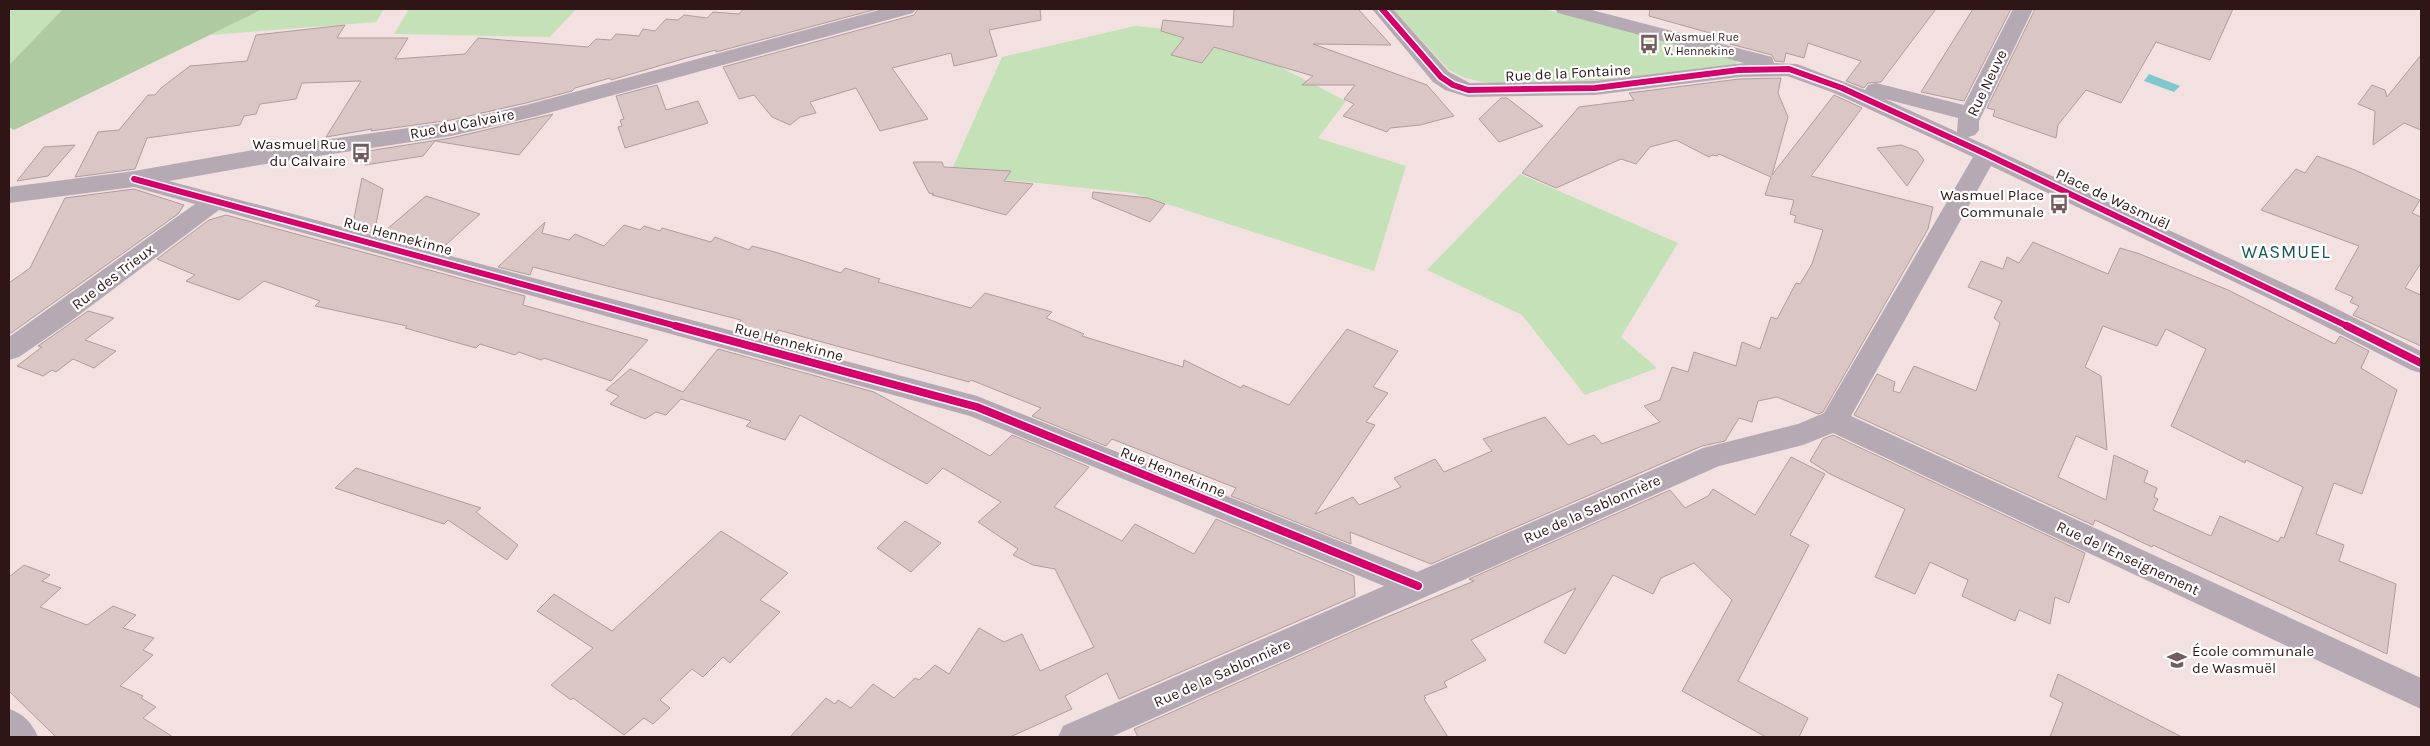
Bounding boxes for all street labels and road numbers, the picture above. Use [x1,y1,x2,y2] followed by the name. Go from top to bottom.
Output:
[1963,47,2011,119] street label: Rue Neuve
[1505,61,1631,85] street label: Rue de la Fontaine
[408,105,516,143] street label: Rue du Calvaire
[2053,165,2173,233] street label: Place de Wasmuël
[342,213,454,259] street label: Rue Hennekinne
[68,240,158,314] street label: Rue des Trieux
[733,319,845,365] street label: Rue Hennekinne
[1118,443,1228,501] street label: Rue Hennekinne
[1521,471,1663,547] street label: Rue de la Sablonnière
[2054,517,2202,599] street label: Rue de l'Enseignement
[1151,635,1293,711] street label: Rue de la Sablonnière

